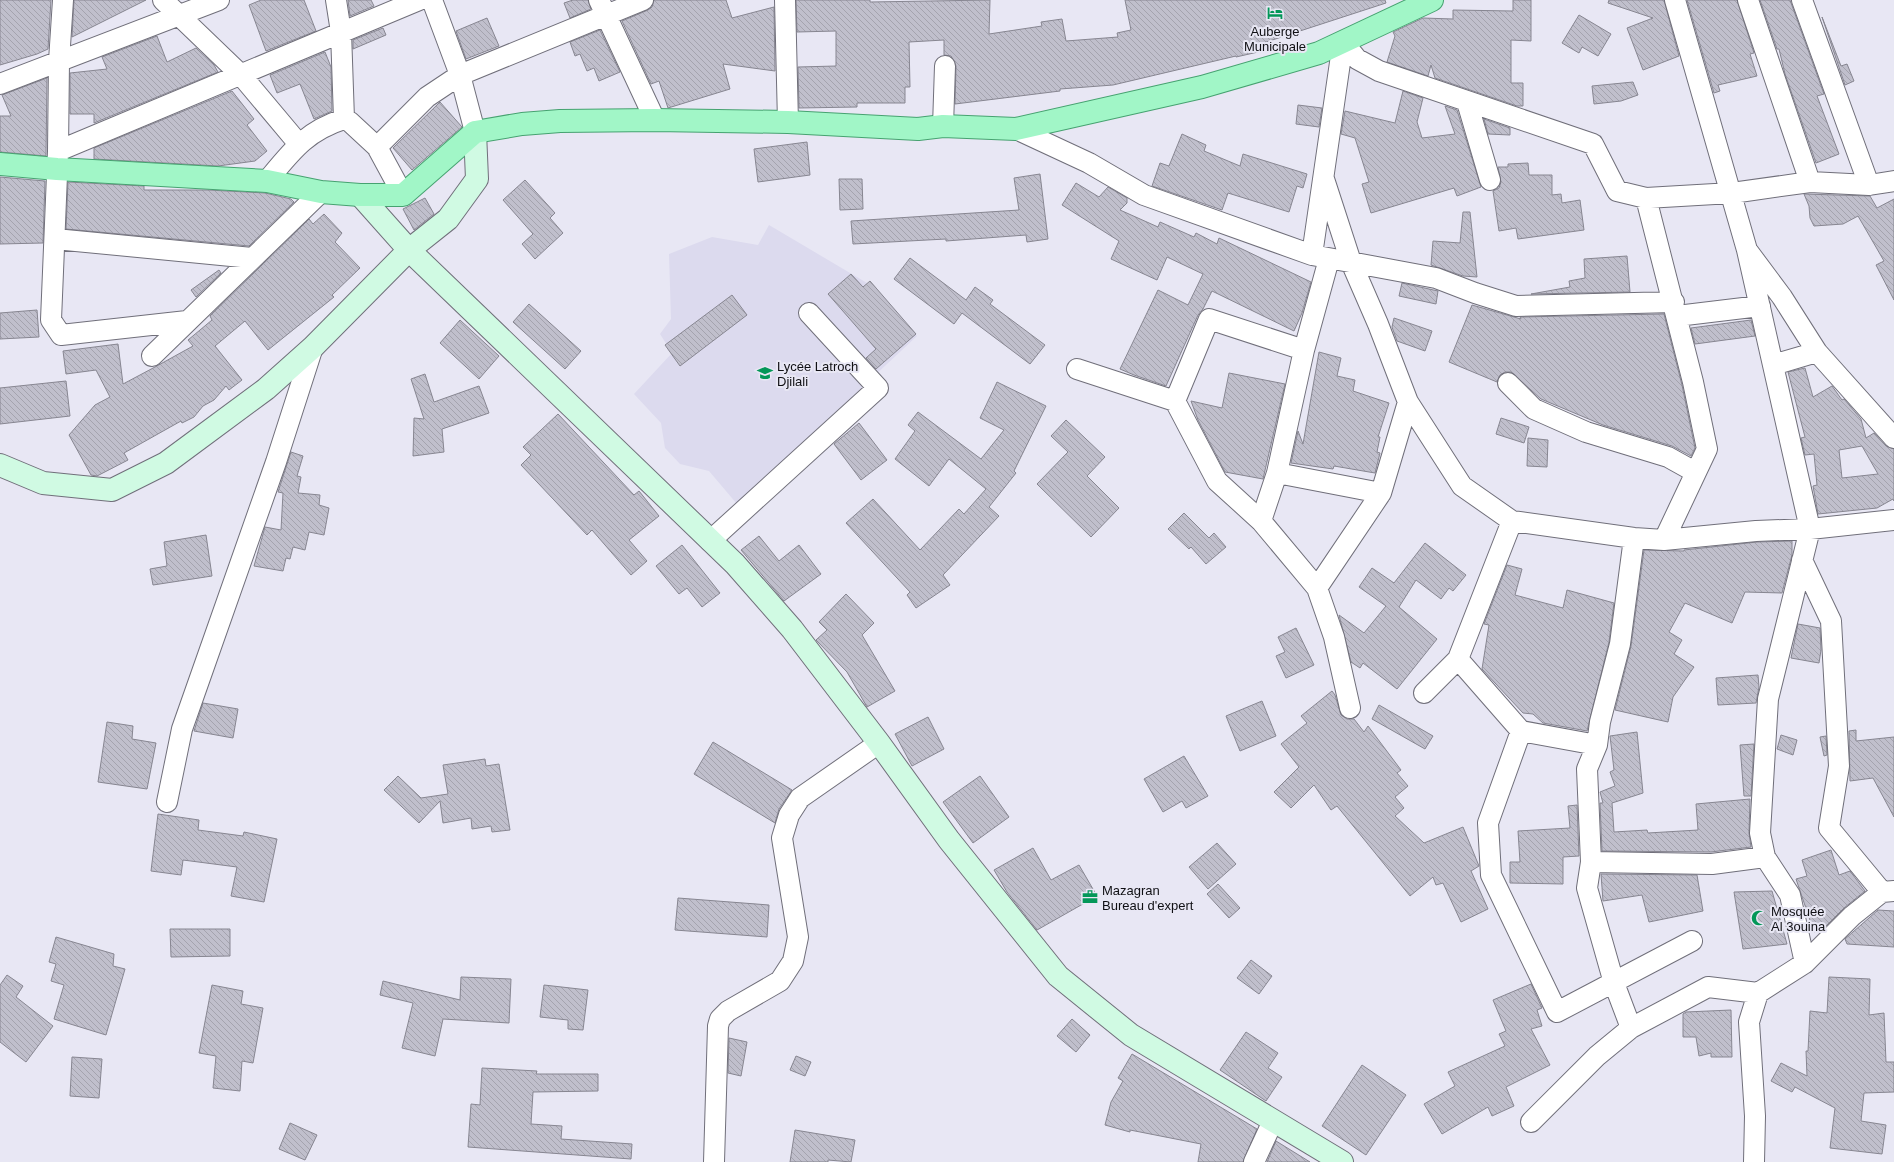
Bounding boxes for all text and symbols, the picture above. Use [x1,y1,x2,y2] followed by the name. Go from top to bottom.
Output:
[1266,4,1284,22] hotel icon: Auberge Municipale
[1244,24,1306,54] place label: Auberge Municipale
[777,359,858,389] place label: Lycée Latroch Djilali
[756,364,774,382] school or university icon: Lycée Latroch Djilali
[1102,883,1194,913] place label: Mazagran Bureau d'expert
[1081,888,1099,906] office icon: Mazagran Bureau d'expert
[1771,904,1826,934] place label: Mosquée Al 3ouina
[1750,909,1768,927] mosque icon: Mosquée Al 3ouina

